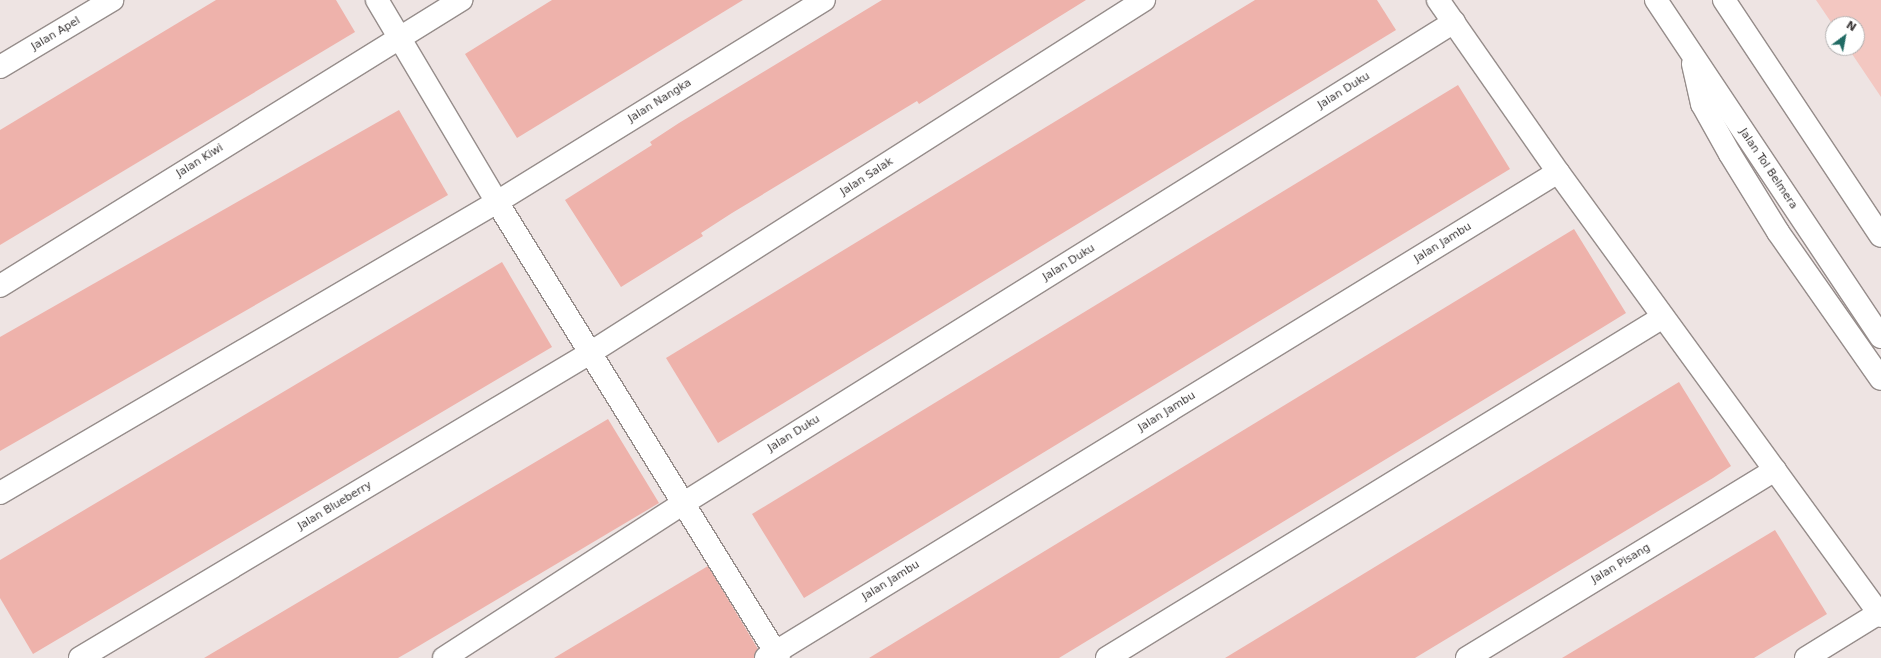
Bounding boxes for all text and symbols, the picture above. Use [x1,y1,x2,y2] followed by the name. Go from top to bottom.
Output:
[29,14,83,54] street label: Jalan Apel
[1825,16,1865,56] north arrow
[1844,18,1858,34] text: N
[1316,70,1372,112] street label: Jalan Duku
[626,76,694,126] street label: Jalan Nangka
[1736,126,1800,212] street label: Jalan Tol Belmera
[174,141,226,181] street label: Jalan Kiwi
[838,155,896,199] street label: Jalan Salak
[1412,220,1474,266] street label: Jalan Jambu
[1041,242,1097,284] street label: Jalan Duku
[1136,389,1198,435] street label: Jalan Jambu
[766,413,822,455] street label: Jalan Duku
[296,479,374,533] street label: Jalan Blueberry
[1589,541,1653,587] street label: Jalan Pisang
[860,558,922,604] street label: Jalan Jambu

